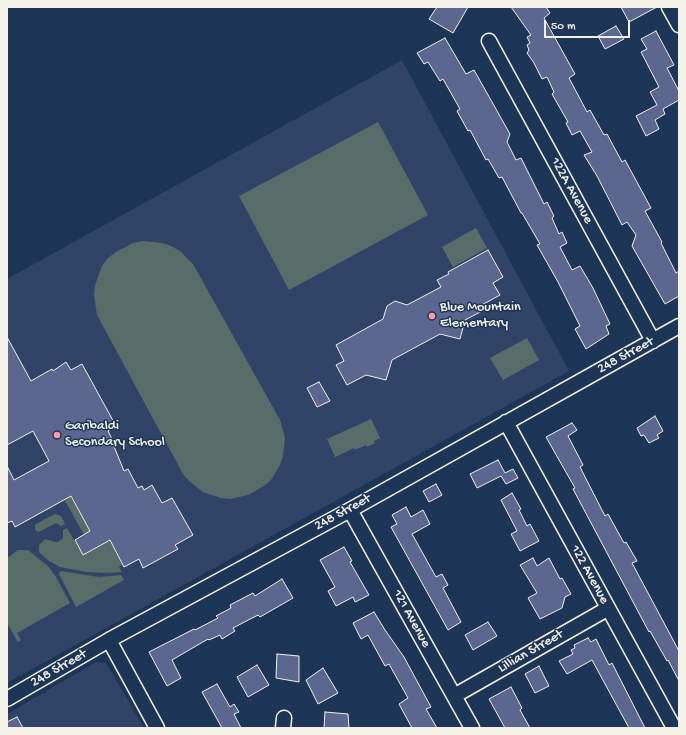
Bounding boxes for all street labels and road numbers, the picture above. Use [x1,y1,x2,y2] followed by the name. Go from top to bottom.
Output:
[546,155,596,227] street label: 122A Avenue
[595,334,657,378] street label: 248 Street
[312,491,374,535] street label: 248 Street
[566,543,612,607] street label: 122 Avenue
[388,587,434,651] street label: 121 Avenue
[495,627,567,677] street label: Lillian Street
[28,646,90,692] street label: 248 Street

